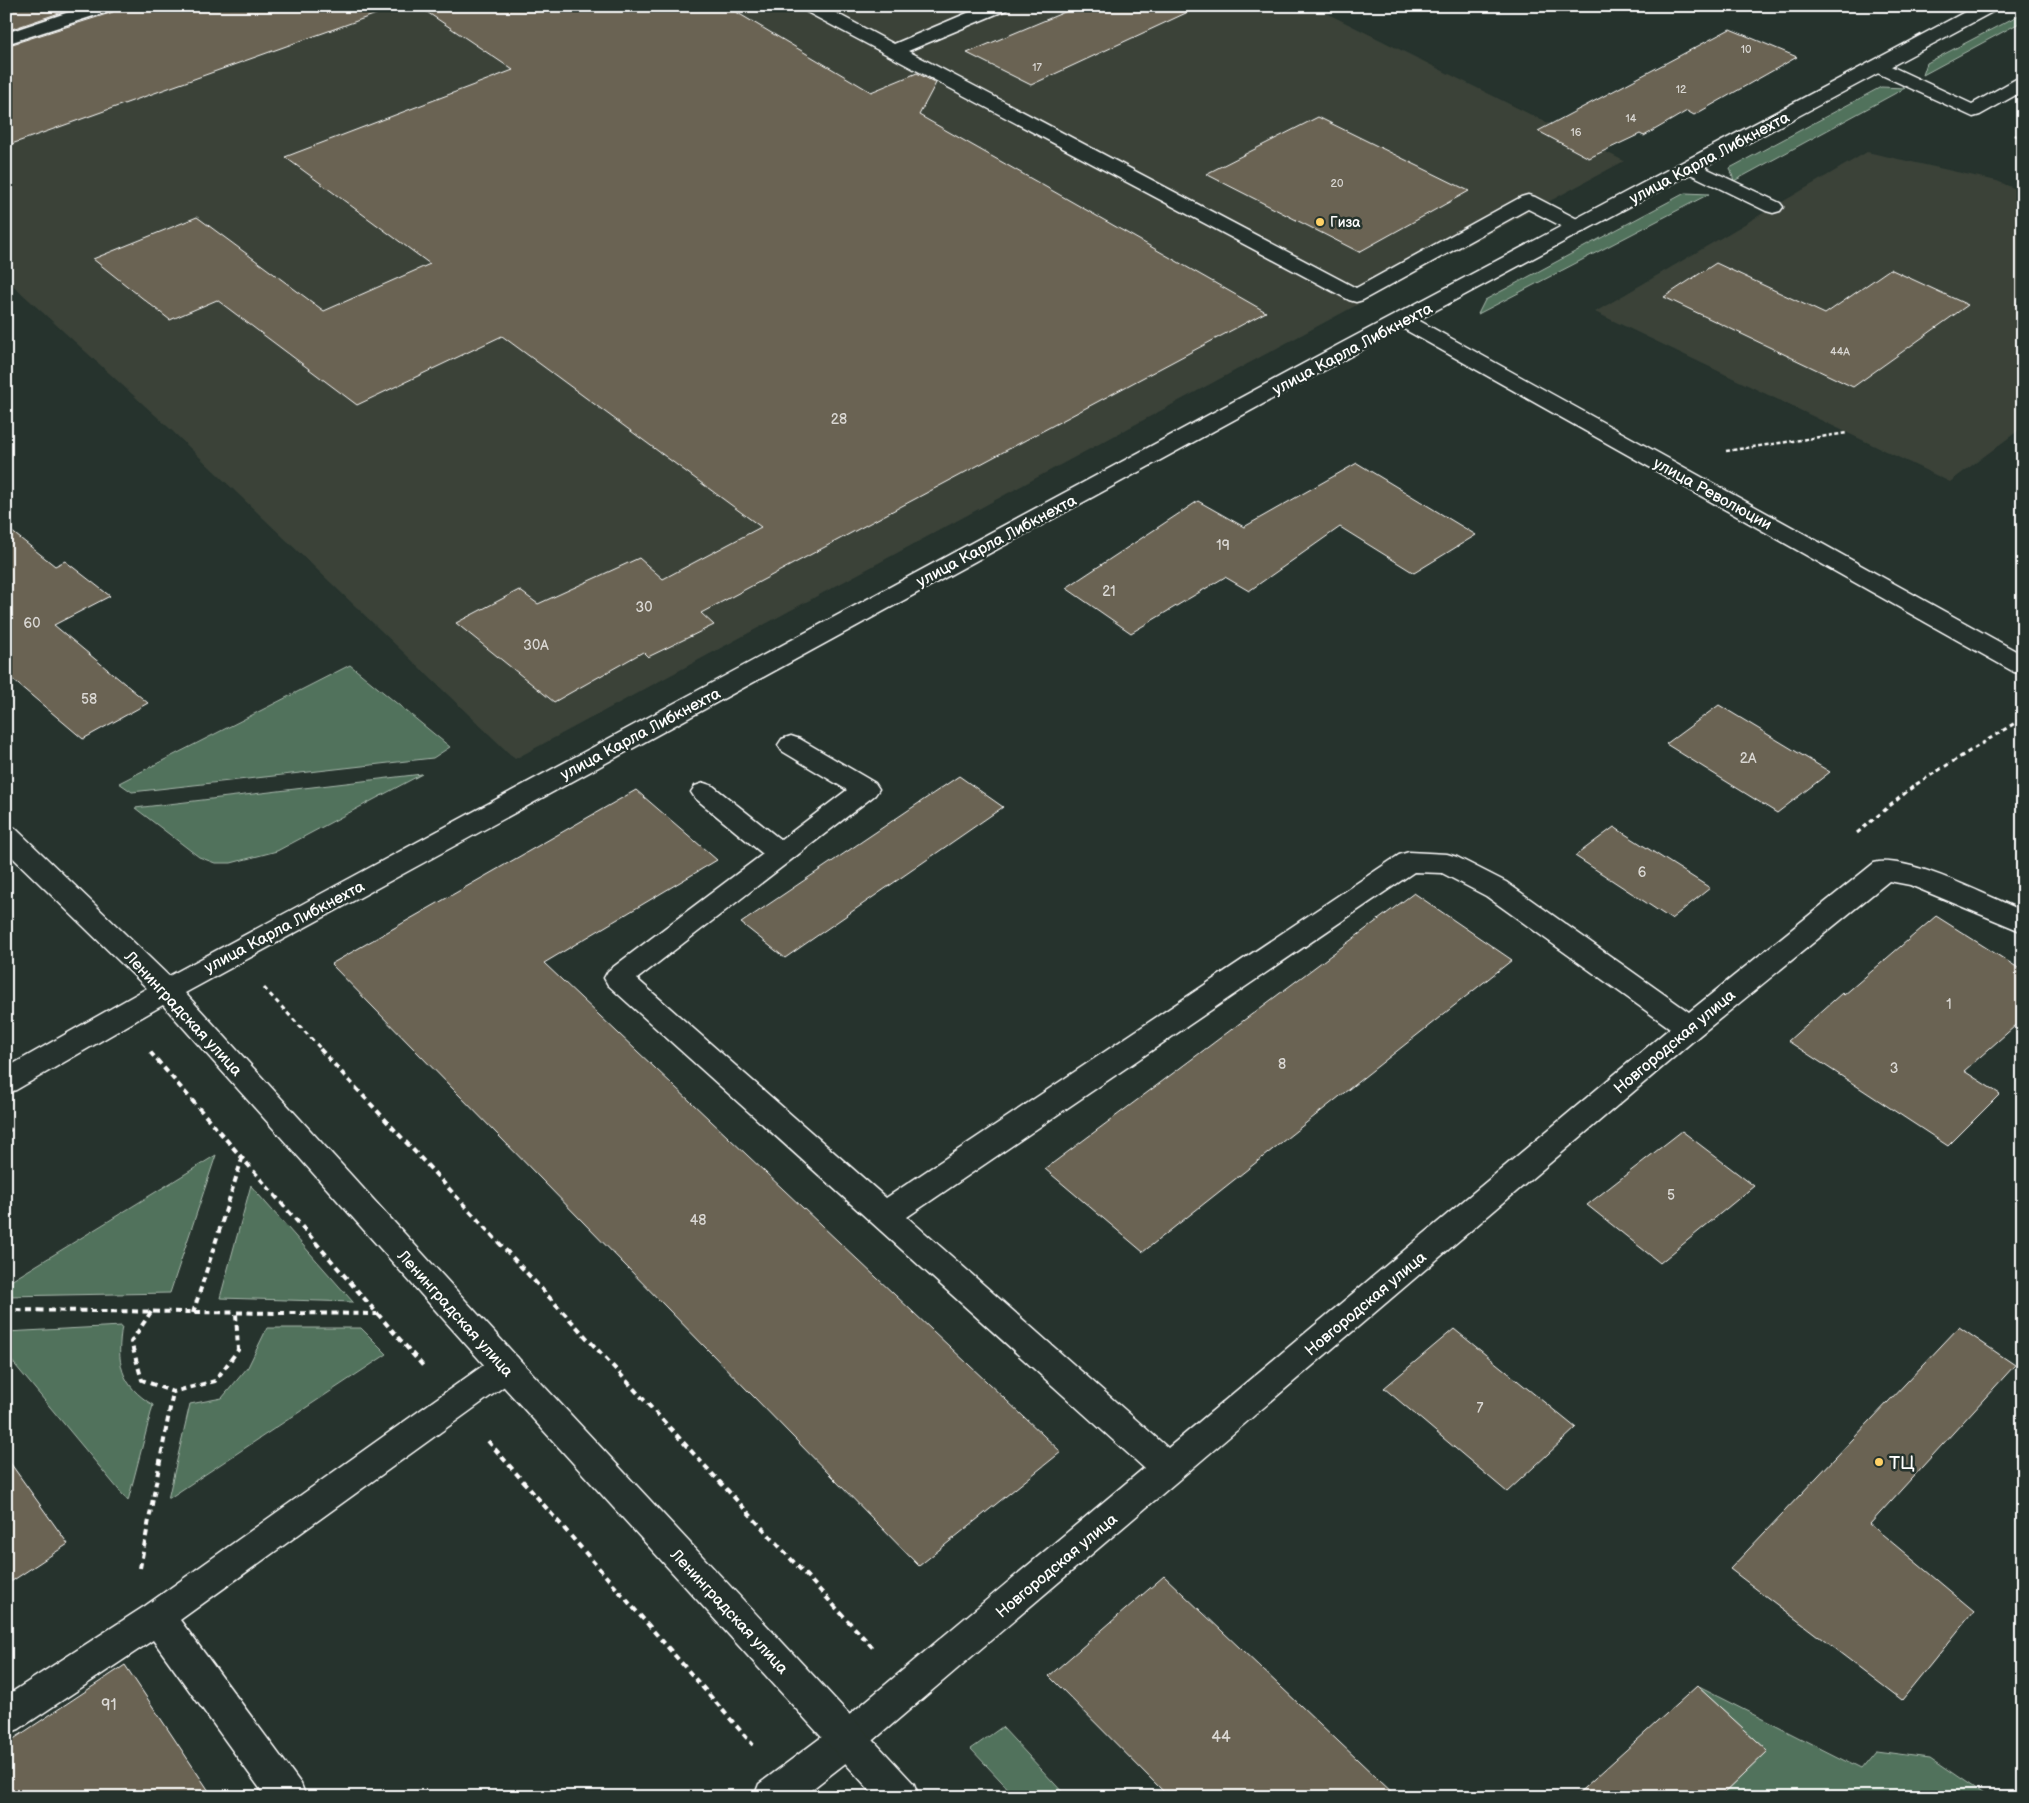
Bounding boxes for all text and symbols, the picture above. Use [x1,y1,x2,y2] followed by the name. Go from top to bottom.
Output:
[1741,43,1752,56] house number: 10
[1032,61,1042,74] house number: 17
[1676,83,1687,96] house number: 12
[1627,108,1793,209] street label: улица Карла Либкнехта
[1626,112,1637,125] house number: 14
[1571,126,1582,139] house number: 16
[1331,177,1344,190] house number: 20
[1330,214,1361,231] place label: Гиза
[1314,216,1326,228] marker: Гиза
[1270,299,1436,400] street label: улица Карла Либкнехта
[1830,345,1850,358] house number: 44А
[831,411,847,428] house number: 28
[1650,454,1775,535] street label: улица Революции
[914,491,1080,592] street label: улица Карла Либкнехта
[1216,537,1230,554] house number: 19
[1102,583,1116,600] house number: 21
[636,599,652,616] house number: 30
[24,615,40,632] house number: 60
[523,637,549,654] house number: 30А
[558,684,724,785] street label: улица Карла Либкнехта
[81,691,97,708] house number: 58
[1740,750,1757,767] house number: 2А
[1638,864,1647,881] house number: 6
[202,877,368,978] street label: улица Карла Либкнехта
[119,947,246,1081] street label: Ленинградская улица
[1610,986,1740,1098] street label: Новгородская улица
[1946,996,1952,1013] house number: 1
[1278,1056,1286,1073] house number: 8
[1890,1060,1898,1077] house number: 3
[1667,1187,1675,1204] house number: 5
[690,1212,706,1229] house number: 48
[392,1246,517,1382] street label: Ленинградская улица
[1301,1248,1431,1360] street label: Новгородская улица
[1477,1400,1484,1417] house number: 7
[1889,1452,1915,1475] place label: ТЦ
[1873,1456,1885,1468] marker: ТЦ
[992,1510,1122,1622] street label: Новгородская улица
[665,1545,792,1679] street label: Ленинградская улица
[101,1696,117,1715] house number: 91
[1211,1728,1231,1747] house number: 44

